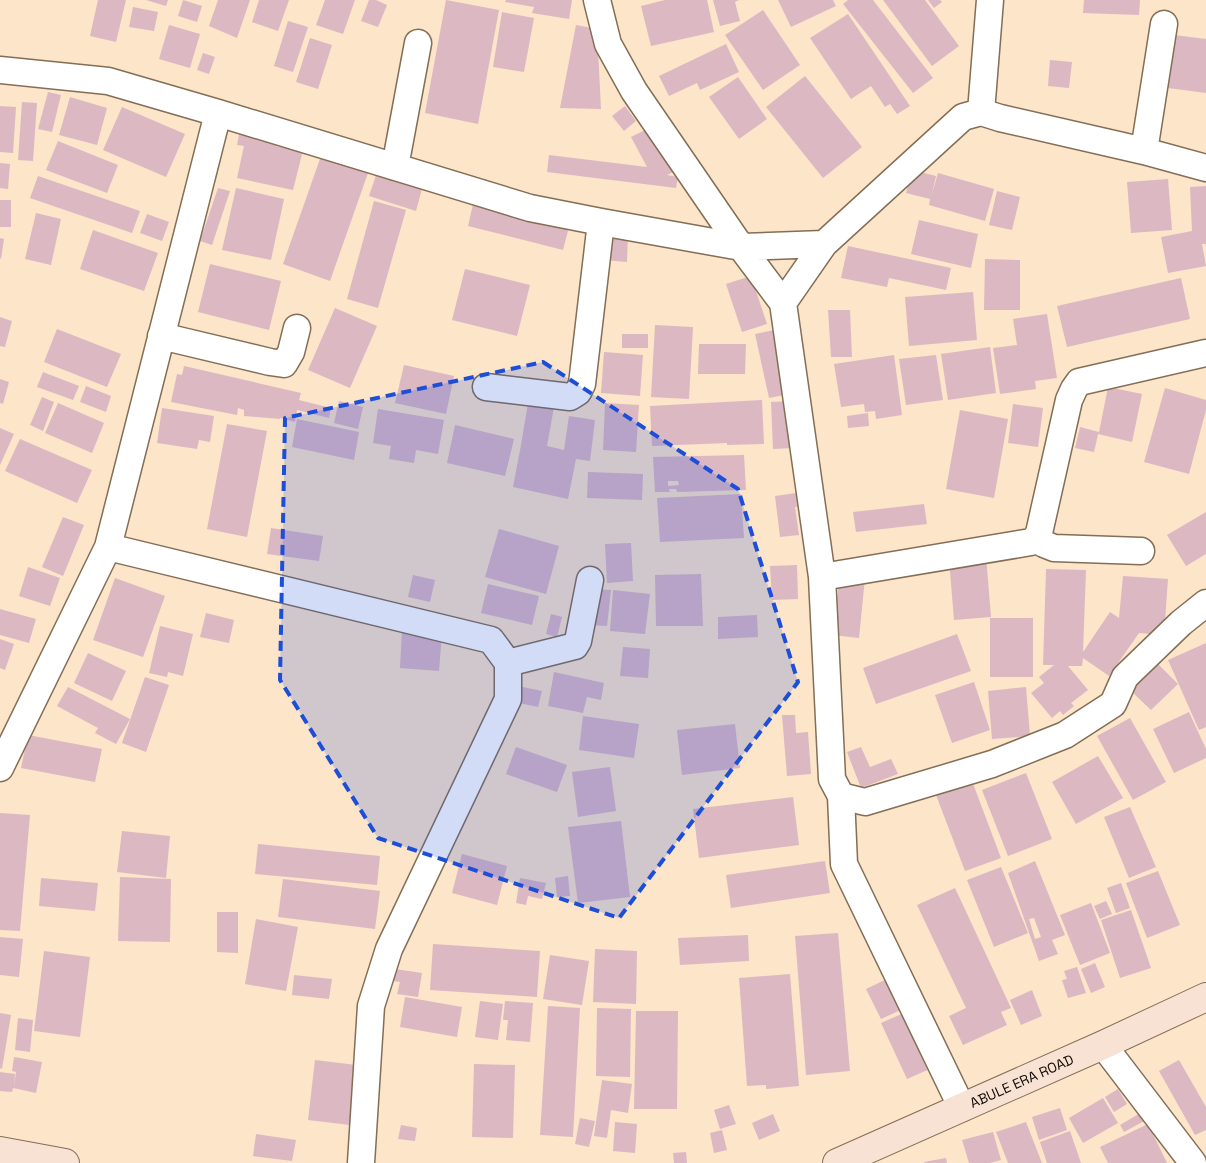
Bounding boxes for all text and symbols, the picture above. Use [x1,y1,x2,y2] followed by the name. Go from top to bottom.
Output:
[967,1050,1076,1112] street label: ABULE ERA ROAD

